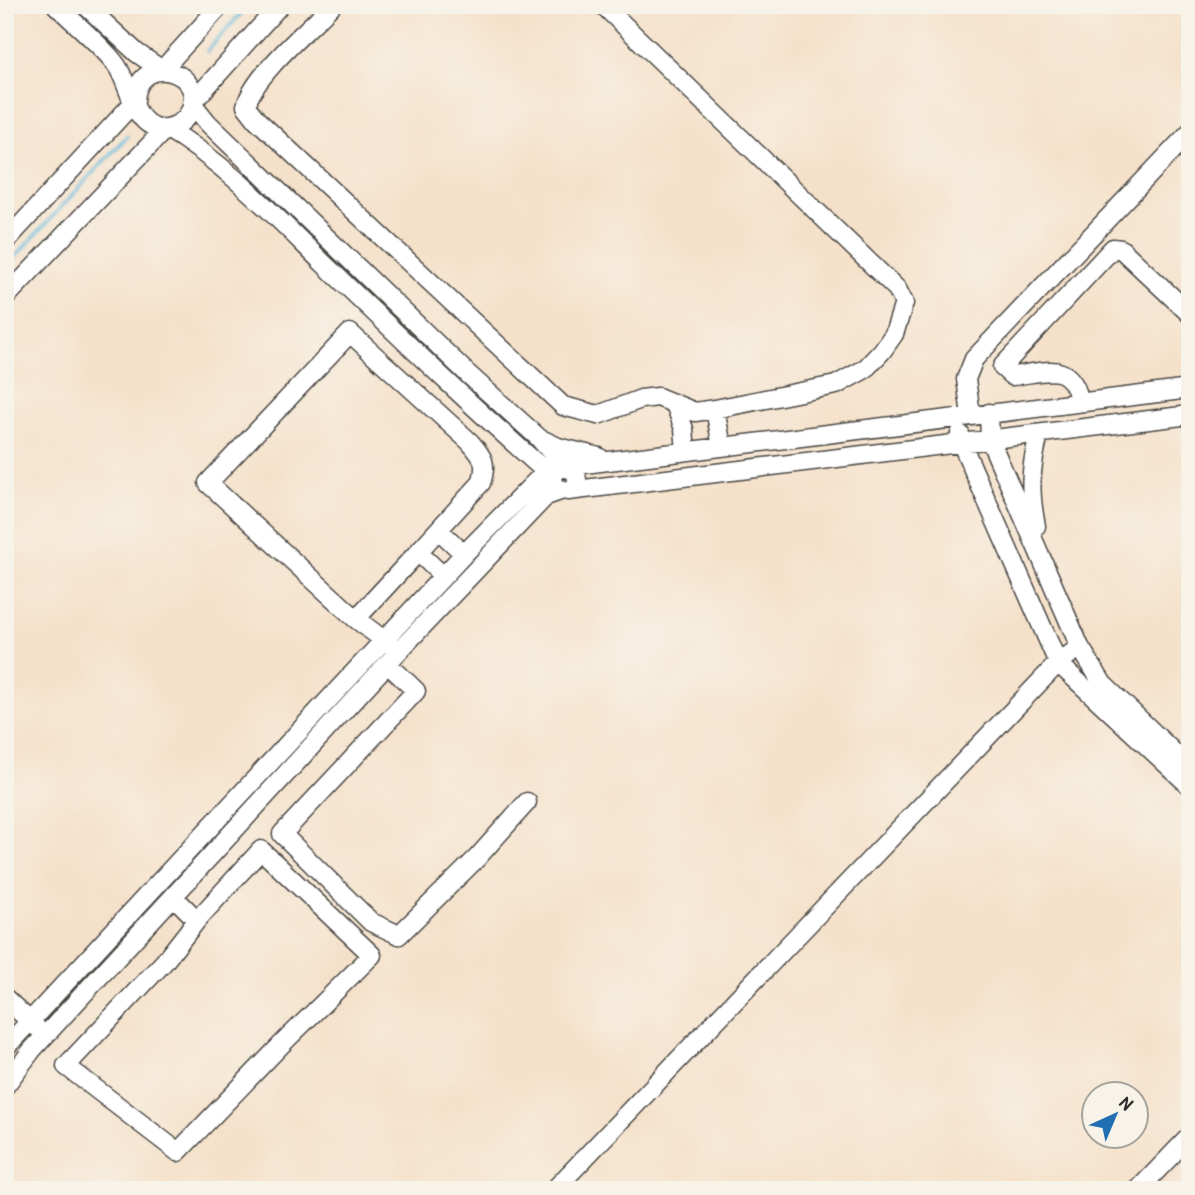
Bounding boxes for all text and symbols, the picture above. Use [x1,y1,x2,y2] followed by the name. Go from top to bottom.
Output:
[1080,1080,1150,1150] north arrow
[1114,1090,1139,1116] text: N

